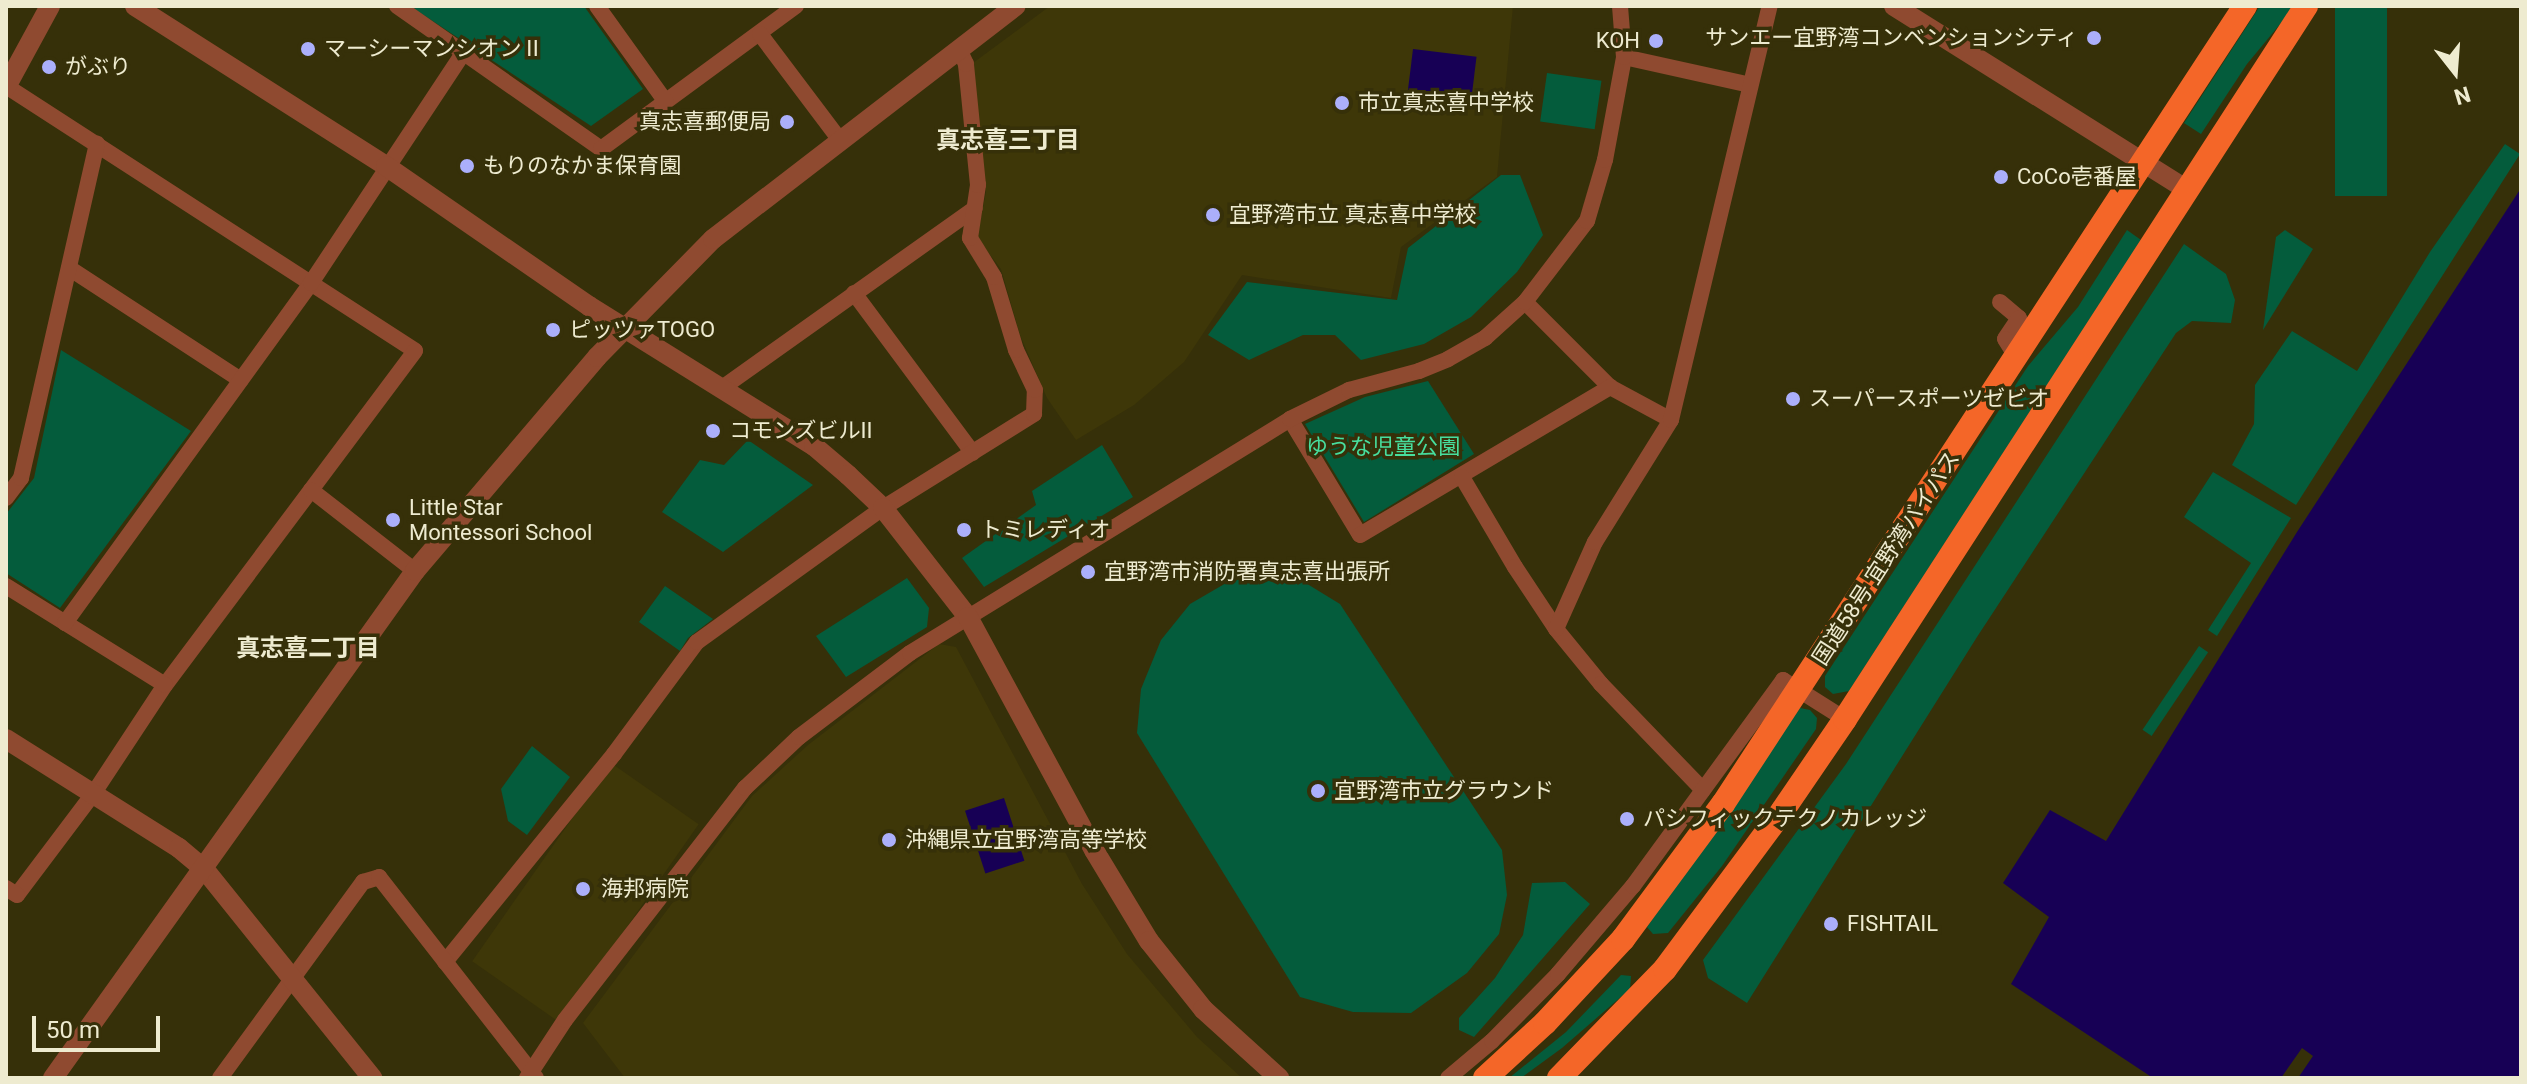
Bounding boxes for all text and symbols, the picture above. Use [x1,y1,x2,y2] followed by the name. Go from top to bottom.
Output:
[1704,25,2078,51] place label: サンエー宜野湾コンベンションシティ
[1596,28,1640,54] place label: KOH
[2085,29,2103,47] marker: サンエー宜野湾コンベンションシティ
[1647,32,1665,50] marker: KOH
[2415,32,2495,112] north arrow
[324,36,544,62] place label: マーシーマンシオンⅡ
[299,40,317,58] marker: マーシーマンシオンⅡ
[65,54,131,80] place label: がぶり
[40,58,58,76] marker: がぶり
[2451,81,2473,110] text: N
[1358,90,1534,116] place label: 市立真志喜中学校
[1333,94,1351,112] marker: 市立真志喜中学校
[639,109,771,135] place label: 真志喜郵便局
[778,113,796,131] marker: 真志喜郵便局
[936,127,1080,155] district label: 真志喜三丁目
[483,153,681,179] place label: もりのなかま保育園
[458,157,476,175] marker: もりのなかま保育園
[2017,164,2137,190] place label: CoCo壱番屋
[1992,168,2010,186] marker: CoCo壱番屋
[1229,202,1476,228] place label: 宜野湾市立 真志喜中学校
[1204,206,1222,224] marker: 宜野湾市立 真志喜中学校
[569,317,715,343] place label: ピッツァTOGO
[544,321,562,339] marker: ピッツァTOGO
[1809,386,2051,412] place label: スーパースポーツゼビオ
[1784,390,1802,408] marker: スーパースポーツゼビオ
[729,418,873,444] place label: コモンズビルII
[704,422,722,440] marker: コモンズビルII
[1306,434,1460,460] park label: ゆうな児童公園
[1807,446,1965,670] street label: 国道58号 宜野湾バイパス
[409,494,592,546] place label: Little Star Montessori School
[384,511,402,529] marker: Little Star Montessori School
[980,517,1112,543] place label: トミレディオ
[955,521,973,539] marker: トミレディオ
[1104,559,1390,585] place label: 宜野湾市消防署真志喜出張所
[1079,563,1097,581] marker: 宜野湾市消防署真志喜出張所
[236,635,380,663] district label: 真志喜二丁目
[1334,778,1554,804] place label: 宜野湾市立グラウンド
[1309,782,1327,800] marker: 宜野湾市立グラウンド
[1643,806,1929,832] place label: パシフィックテクノカレッジ
[1618,810,1636,828] marker: パシフィックテクノカレッジ
[905,827,1147,853] place label: 沖縄県立宜野湾高等学校
[880,831,898,849] marker: 沖縄県立宜野湾高等学校
[601,876,689,902] place label: 海邦病院
[572,878,594,900] marker: 海邦病院
[1847,911,1938,937] place label: FISHTAIL
[1822,915,1840,933] marker: FISHTAIL
[36,1000,164,1050] scale bar
[46,1016,100,1044] text: 50 m

